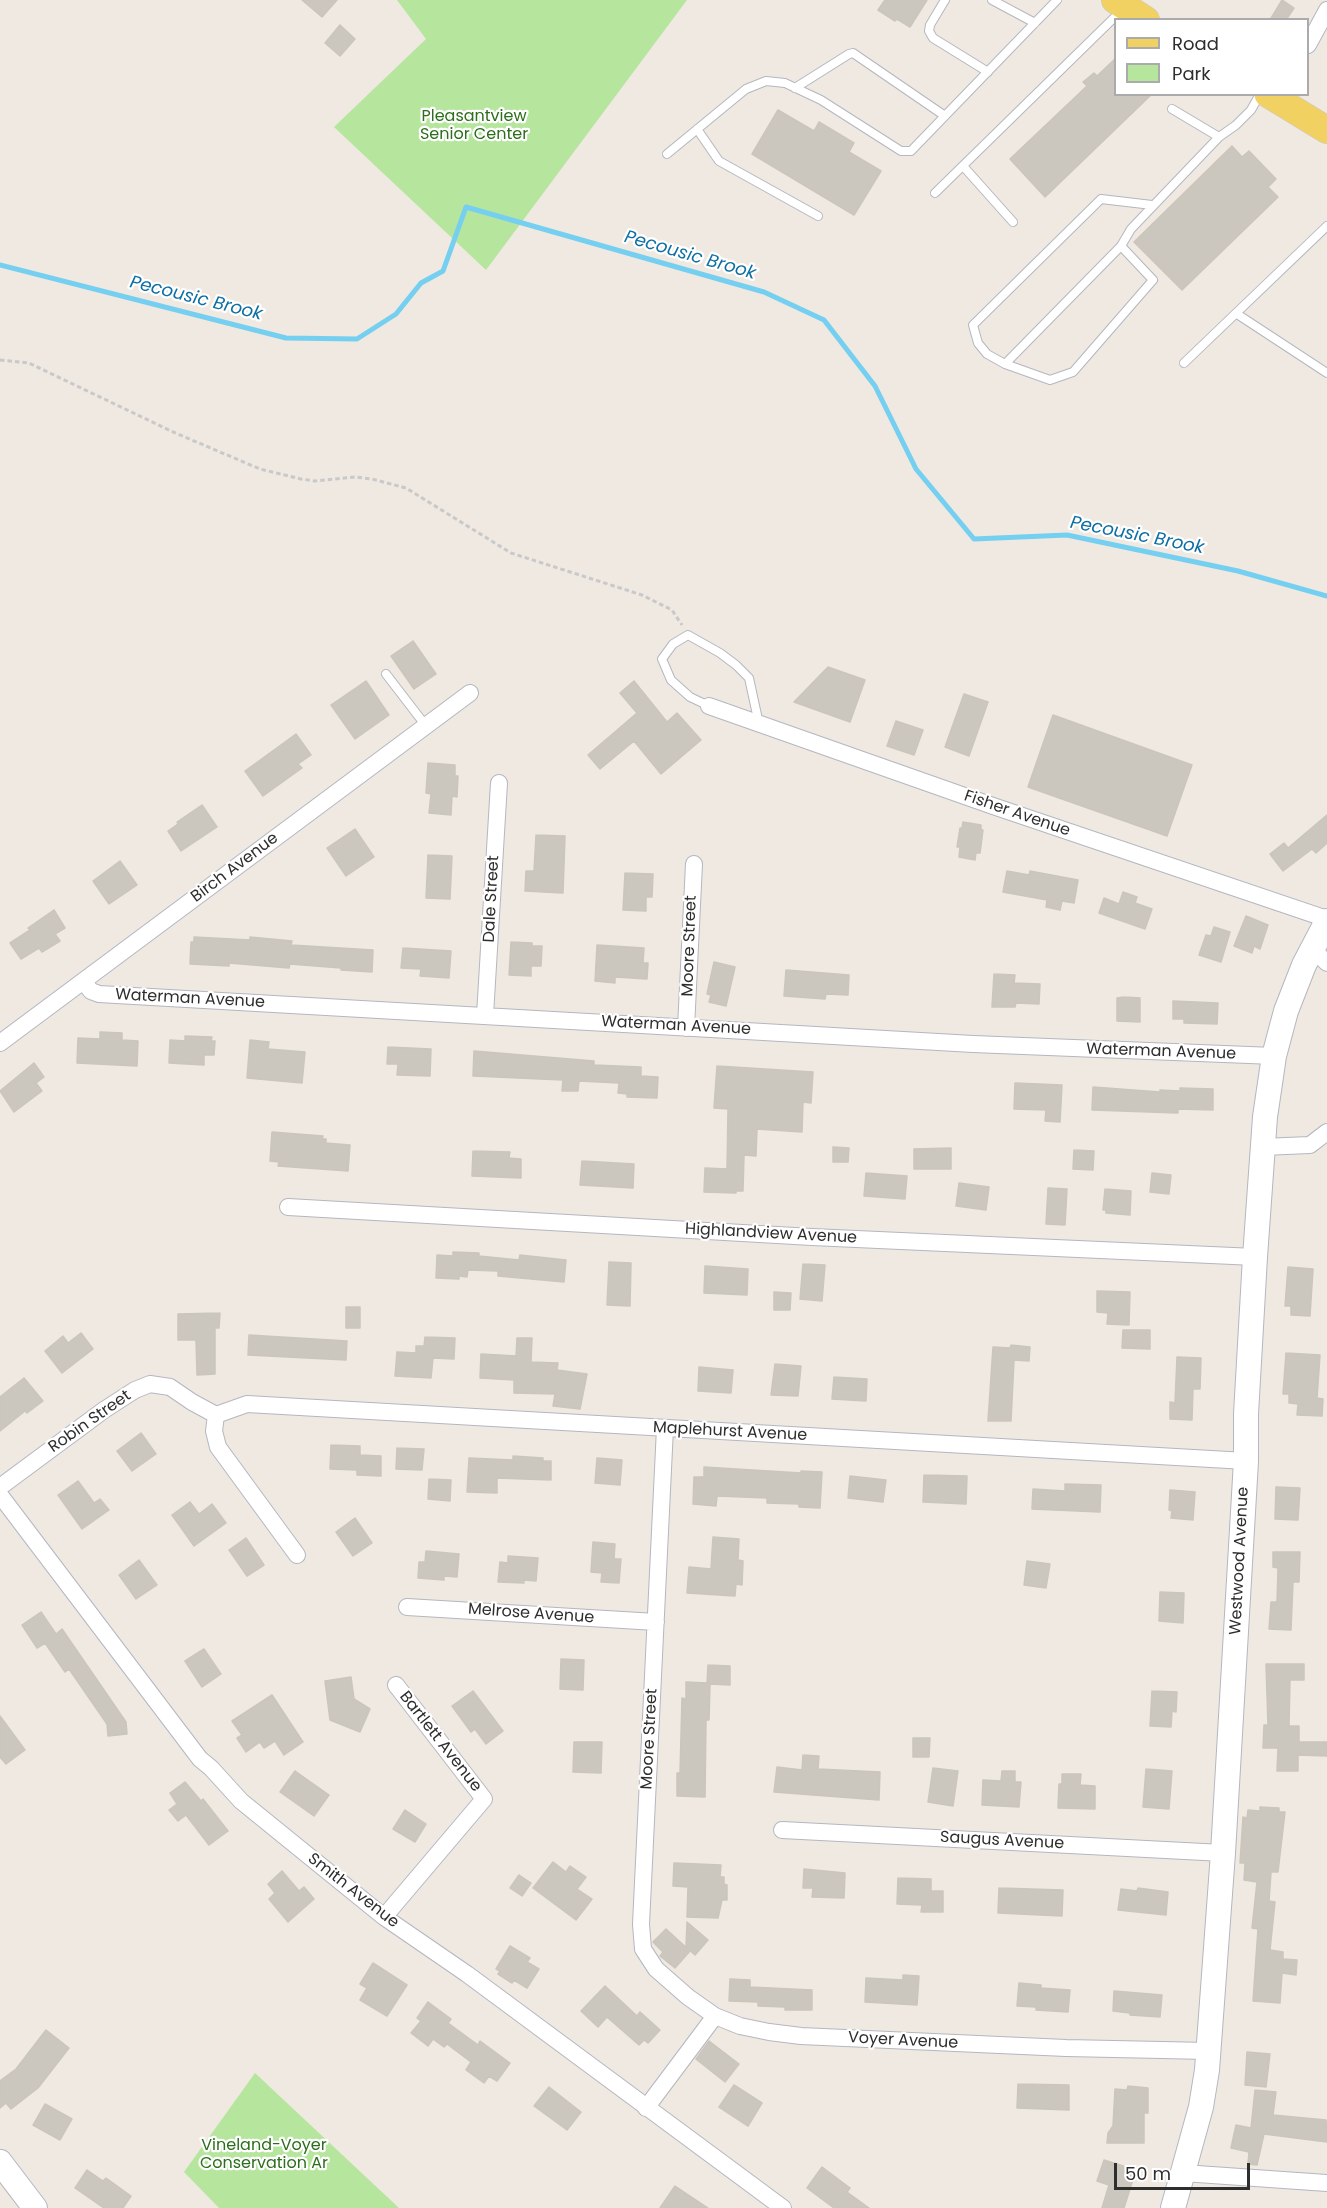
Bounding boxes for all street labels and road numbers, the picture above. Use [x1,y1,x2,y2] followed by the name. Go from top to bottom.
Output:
[961,787,1073,841] street label: Fisher Avenue
[188,829,282,907] street label: Birch Avenue
[480,855,504,943] street label: Dale Street
[679,895,701,997] street label: Moore Street
[115,985,265,1013] street label: Waterman Avenue
[601,1012,751,1040] street label: Waterman Avenue
[1086,1040,1236,1064] street label: Waterman Avenue
[685,1220,857,1248] street label: Highlandview Avenue
[45,1387,135,1457] street label: Robin Street
[652,1418,808,1446] street label: Maplehurst Avenue
[1227,1486,1253,1636] street label: Westwood Avenue
[467,1600,595,1628] street label: Melrose Avenue
[395,1688,485,1796] street label: Bartlett Avenue
[638,1688,662,1790] street label: Moore Street
[939,1828,1065,1854] street label: Saugus Avenue
[304,1850,402,1932] street label: Smith Avenue
[847,2029,959,2053] street label: Voyer Avenue

